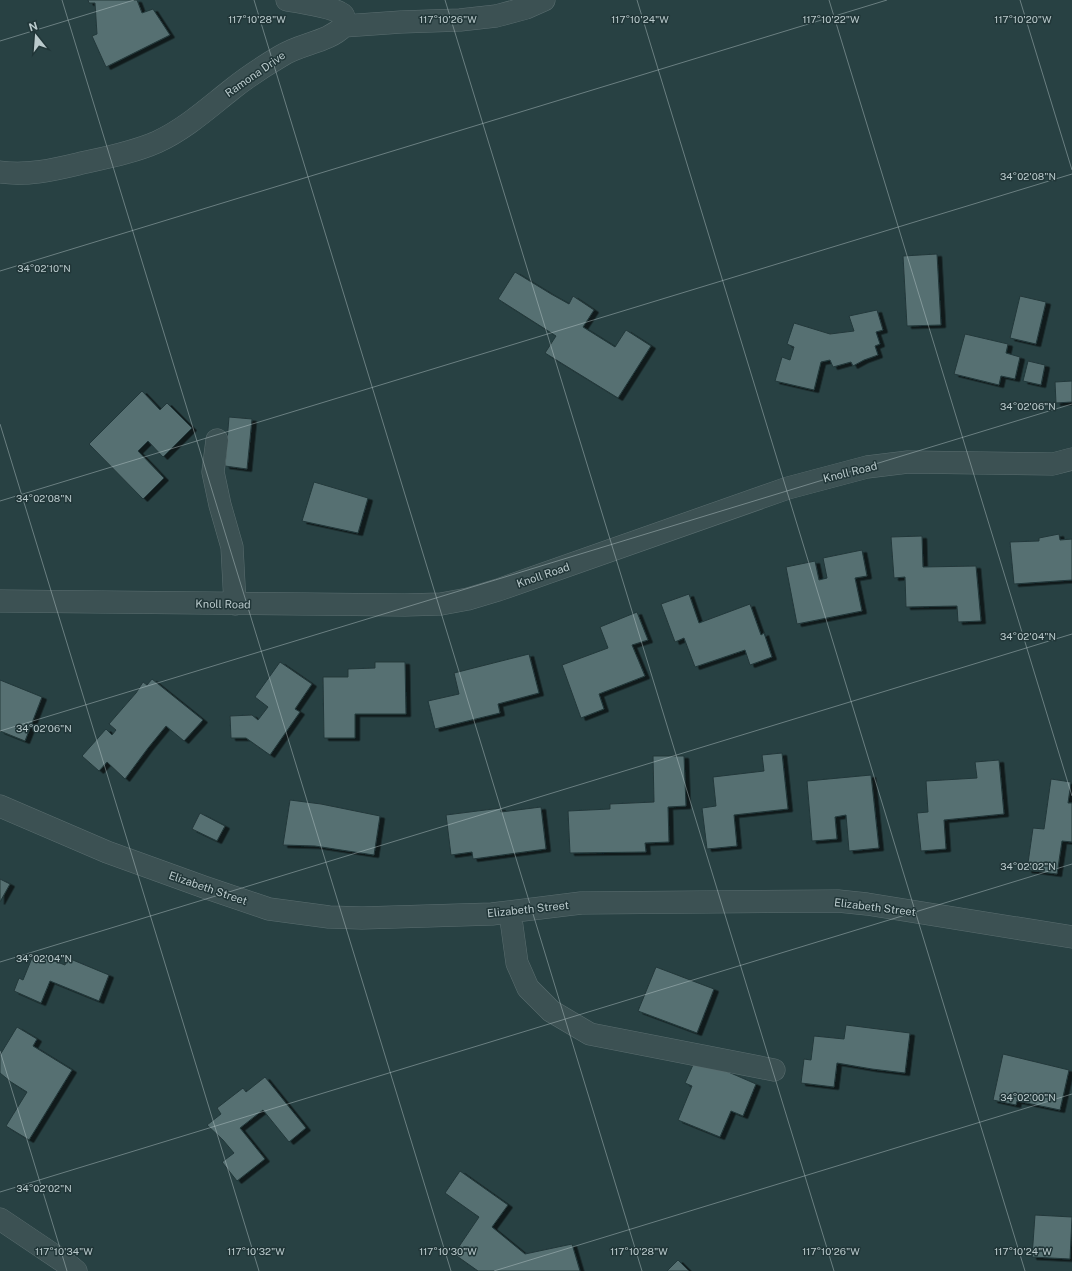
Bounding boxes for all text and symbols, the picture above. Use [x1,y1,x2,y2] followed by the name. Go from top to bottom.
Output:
[228,13,286,25] text: 117°10'28"W
[419,13,477,25] text: 117°10'26"W
[611,13,669,25] text: 117°10'24"W
[802,13,860,25] text: 117°10'22"W
[994,13,1052,25] text: 117°10'20"W
[16,16,56,56] north arrow
[27,19,39,33] text: N
[223,49,287,99] street label: Ramona Drive
[1000,170,1056,182] text: 34°02'08"N
[17,262,71,274] text: 34°02'10"N
[1000,400,1056,412] text: 34°02'06"N
[822,459,878,485] street label: Knoll Road
[16,492,72,504] text: 34°02'08"N
[515,560,571,590] street label: Knoll Road
[195,598,251,610] street label: Knoll Road
[1000,630,1056,642] text: 34°02'04"N
[16,722,72,734] text: 34°02'06"N
[1000,860,1056,872] text: 34°02'02"N
[167,869,249,907] street label: Elizabeth Street
[834,896,916,918] street label: Elizabeth Street
[487,899,569,919] street label: Elizabeth Street
[16,952,72,964] text: 34°02'04"N
[1000,1091,1056,1103] text: 34°02'00"N
[16,1182,72,1194] text: 34°02'02"N
[35,1245,93,1257] text: 117°10'34"W
[227,1245,285,1257] text: 117°10'32"W
[419,1245,477,1257] text: 117°10'30"W
[610,1245,668,1257] text: 117°10'28"W
[802,1245,860,1257] text: 117°10'26"W
[994,1245,1052,1257] text: 117°10'24"W

